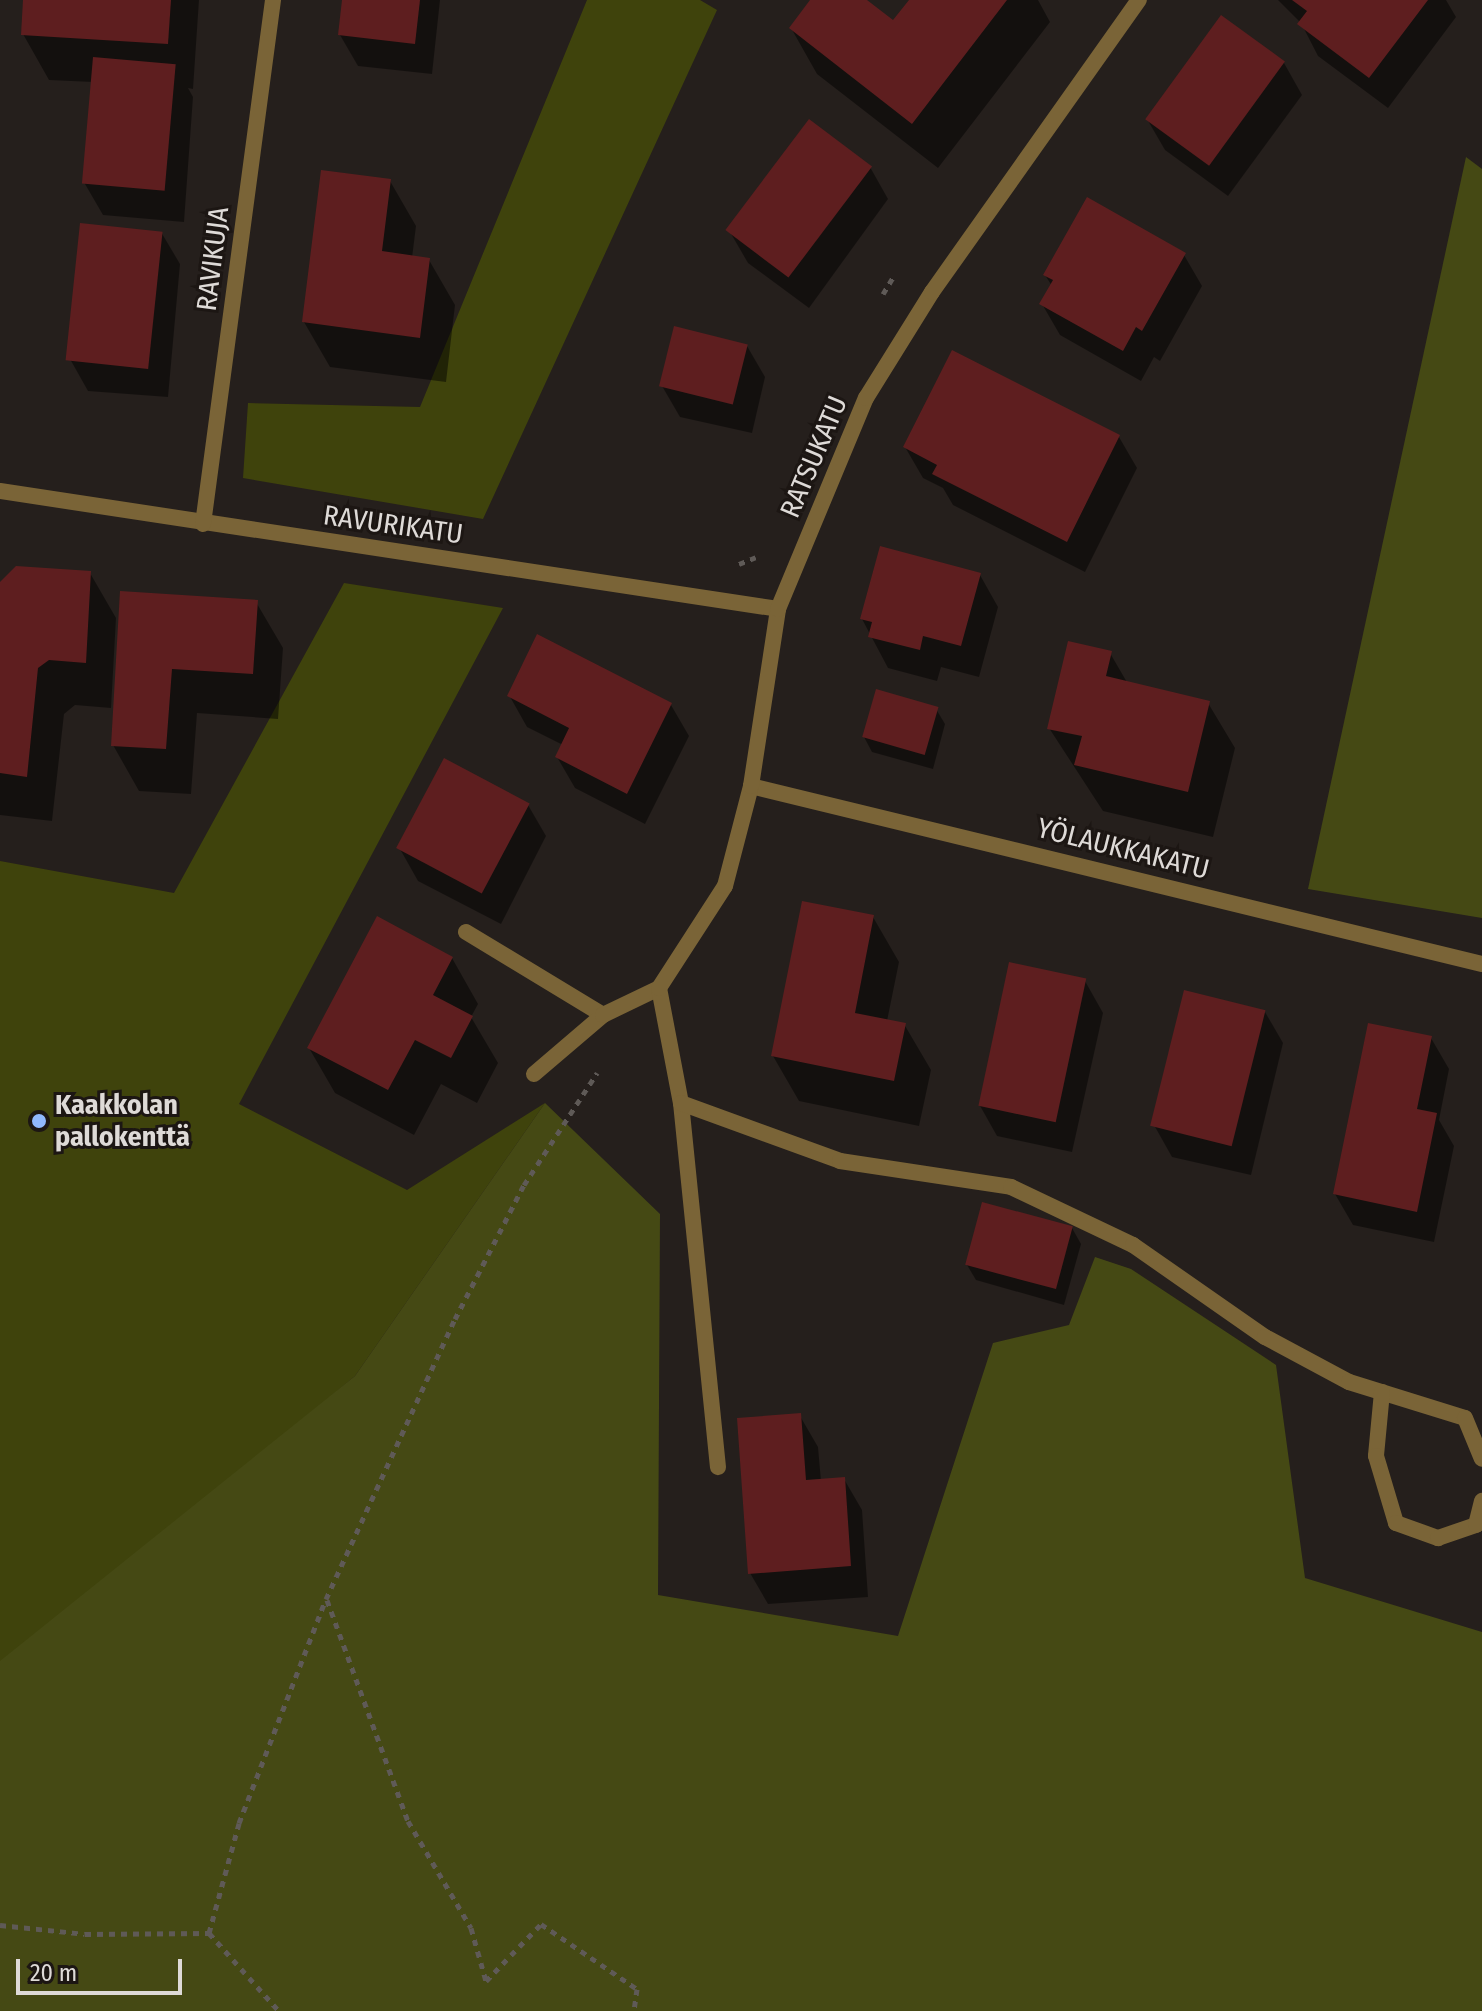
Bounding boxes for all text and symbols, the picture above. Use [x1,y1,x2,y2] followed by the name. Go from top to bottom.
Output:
[190,205,236,313] street label: RAVIKUJA
[773,391,855,523] street label: RATSUKATU
[321,499,465,551] street label: RAVURIKATU
[1034,811,1212,887] street label: YÖLAUKKAKATU
[55,1088,190,1154] place label: Kaakkolan pallokenttä
[30,1112,48,1130] marker: Kaakkolan pallokenttä
[20,1943,186,1993] scale bar
[30,1959,77,1987] text: 20 m

